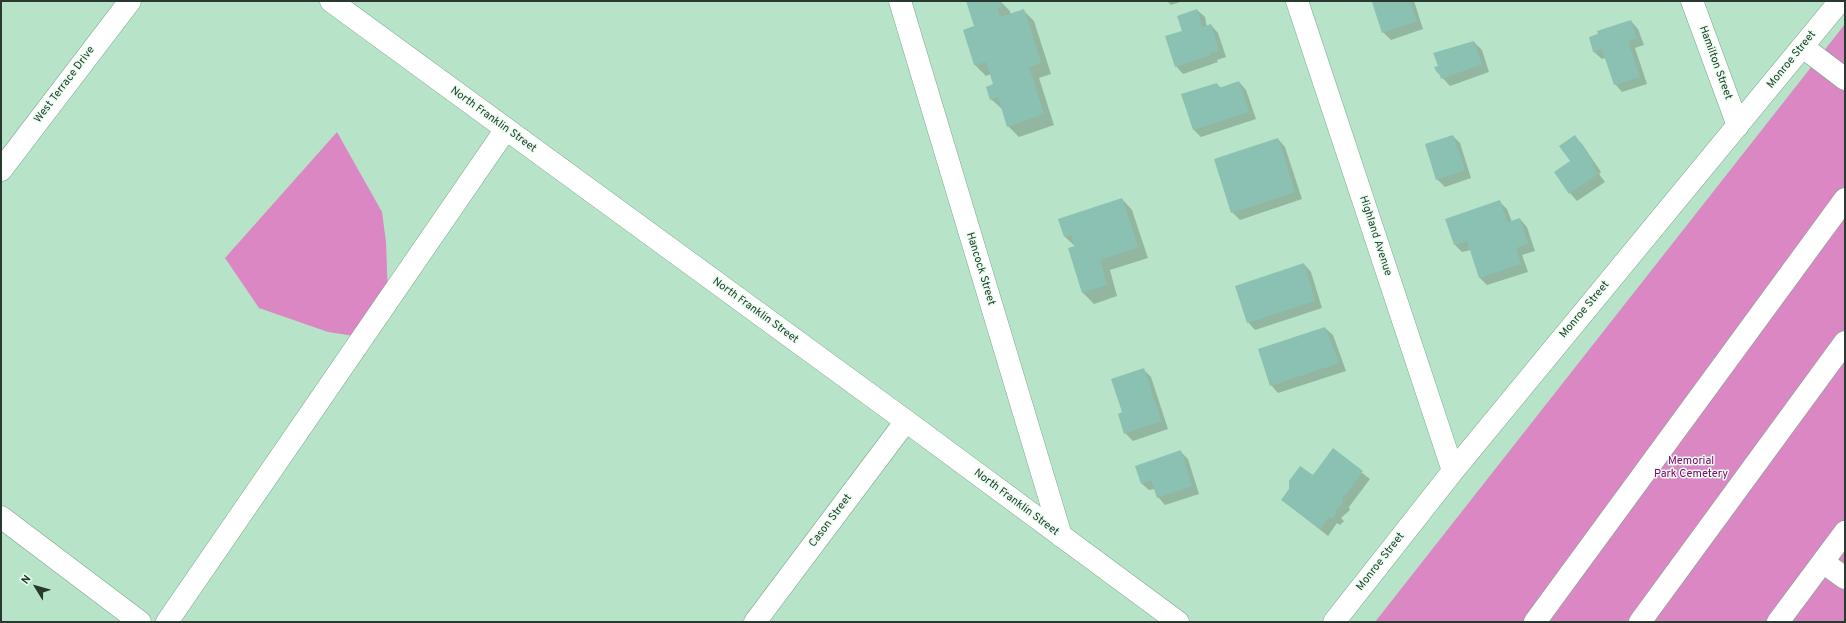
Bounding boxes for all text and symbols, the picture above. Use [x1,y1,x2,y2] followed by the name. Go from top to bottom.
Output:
[1696,24,1734,102] street label: Hamilton Street
[1765,28,1819,92] street label: Monroe Street
[32,44,98,126] street label: West Terrace Drive
[447,84,539,156] street label: North Franklin Street
[1356,194,1394,278] street label: Highland Avenue
[963,231,997,307] street label: Hancock Street
[709,275,801,347] street label: North Franklin Street
[1557,279,1613,341] street label: Monroe Street
[1654,455,1728,481] park label: Memorial Park Cemetery
[971,467,1061,539] street label: North Franklin Street
[807,492,855,550] street label: Cason Street
[1354,530,1408,594] street label: Monroe Street
[16,567,56,607] north arrow
[18,572,34,587] text: N

